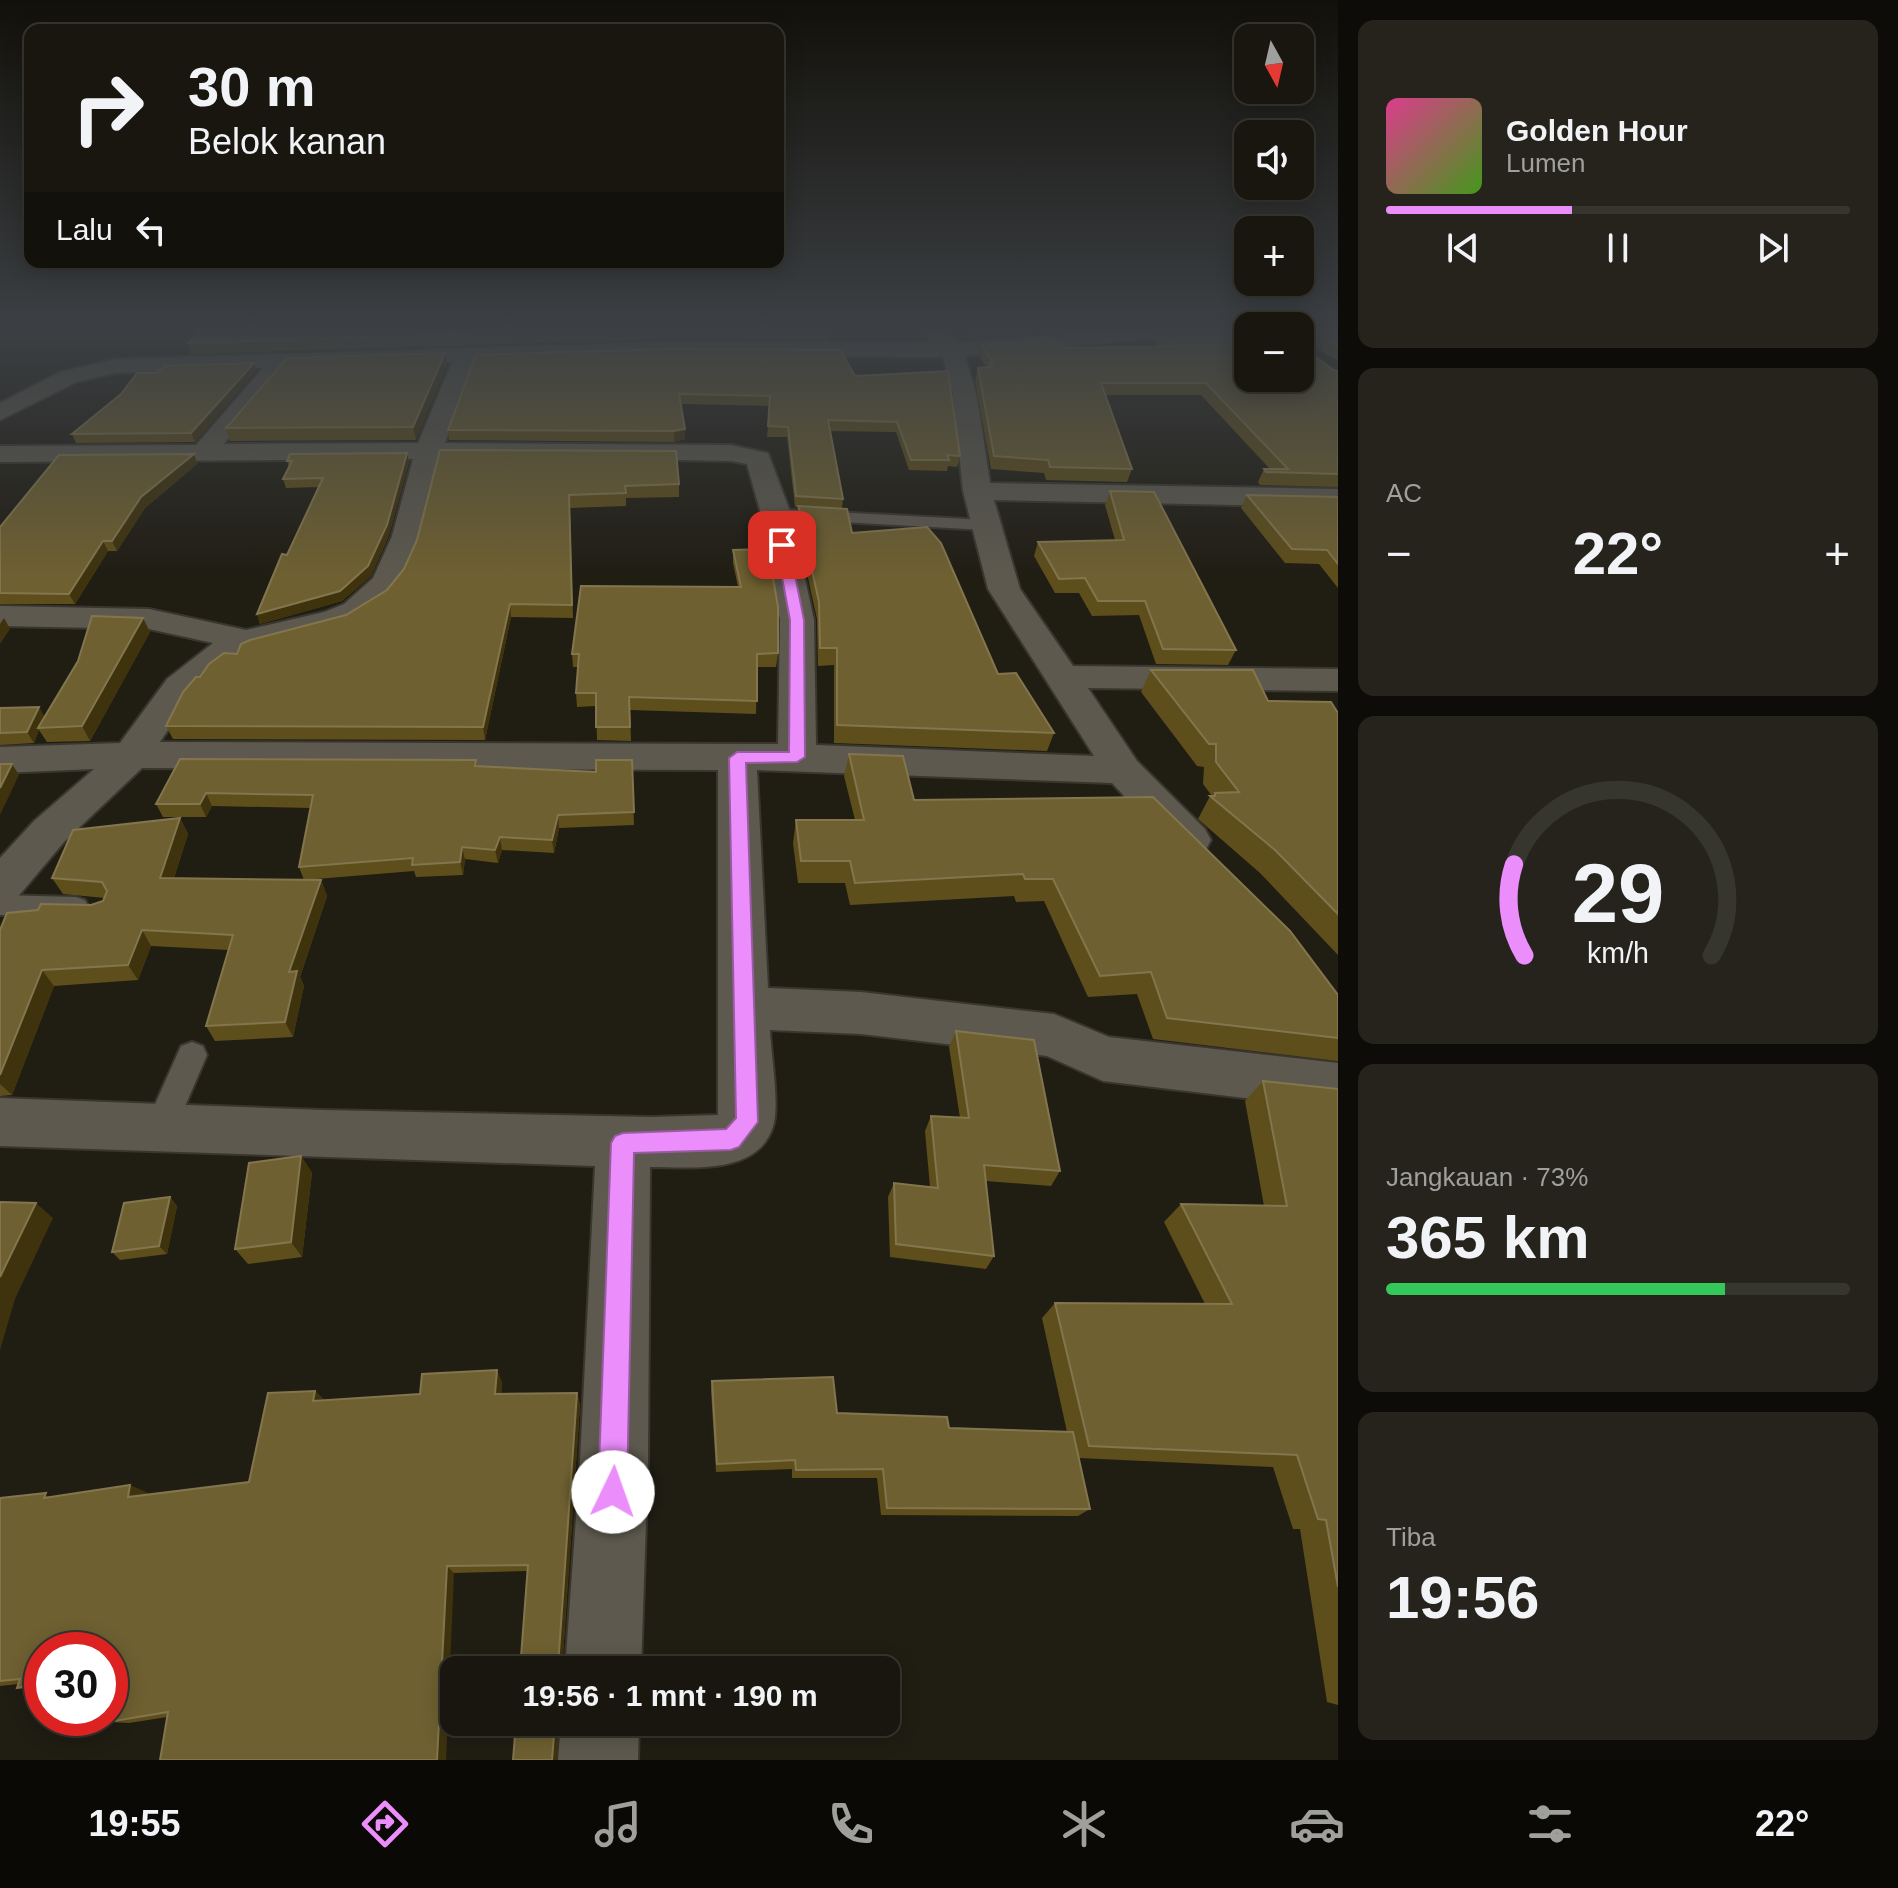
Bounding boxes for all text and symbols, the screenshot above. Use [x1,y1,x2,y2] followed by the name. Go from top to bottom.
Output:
[1234,24,1314,104] north arrow
[1234,24,1314,392] map controls
[188,55,316,118] text: 30 m
[56,56,160,160] icon: right
[1506,114,1688,147] text: Golden Hour
[1234,120,1314,200] button: sound
[188,121,386,162] text: Belok kanan
[1506,148,1586,178] text: Lumen
[129,208,173,252] icon: left
[56,213,113,246] text: Lalu
[1234,216,1314,296] button: +
[1441,226,1485,270] icon: previous
[1596,226,1640,270] icon: pause
[1751,226,1795,270] icon: next
[1234,312,1314,392] button: −
[1386,478,1422,508] text: AC
[748,511,816,579] pin
[1573,520,1663,587] text: 22°
[760,523,804,567] icon: arrive
[1386,529,1412,578] text: −
[1824,529,1850,578] text: +
[1572,847,1664,940] text: 29
[1587,937,1649,969] text: km/h
[1386,1162,1588,1192] text: Jangkauan · 73%
[1386,1204,1590,1271] text: 365 km
[571,1450,655,1534] position arrow
[1386,1522,1436,1552] text: Tiba
[1386,1564,1539,1631] text: 19:56
[24,1632,128,1736] speed limit sign: 30
[522,1679,818,1712] text: 19:56 · 1 mnt · 190 m
[357,1796,413,1852] icon: directions
[590,1796,646,1852] icon: music
[823,1796,879,1852] icon: phone
[1056,1796,1112,1852] icon: climate
[1289,1796,1345,1852] icon: car
[1522,1796,1578,1852] icon: filters
[88,1803,181,1844] text: 19:55
[1755,1803,1809,1844] text: 22°

